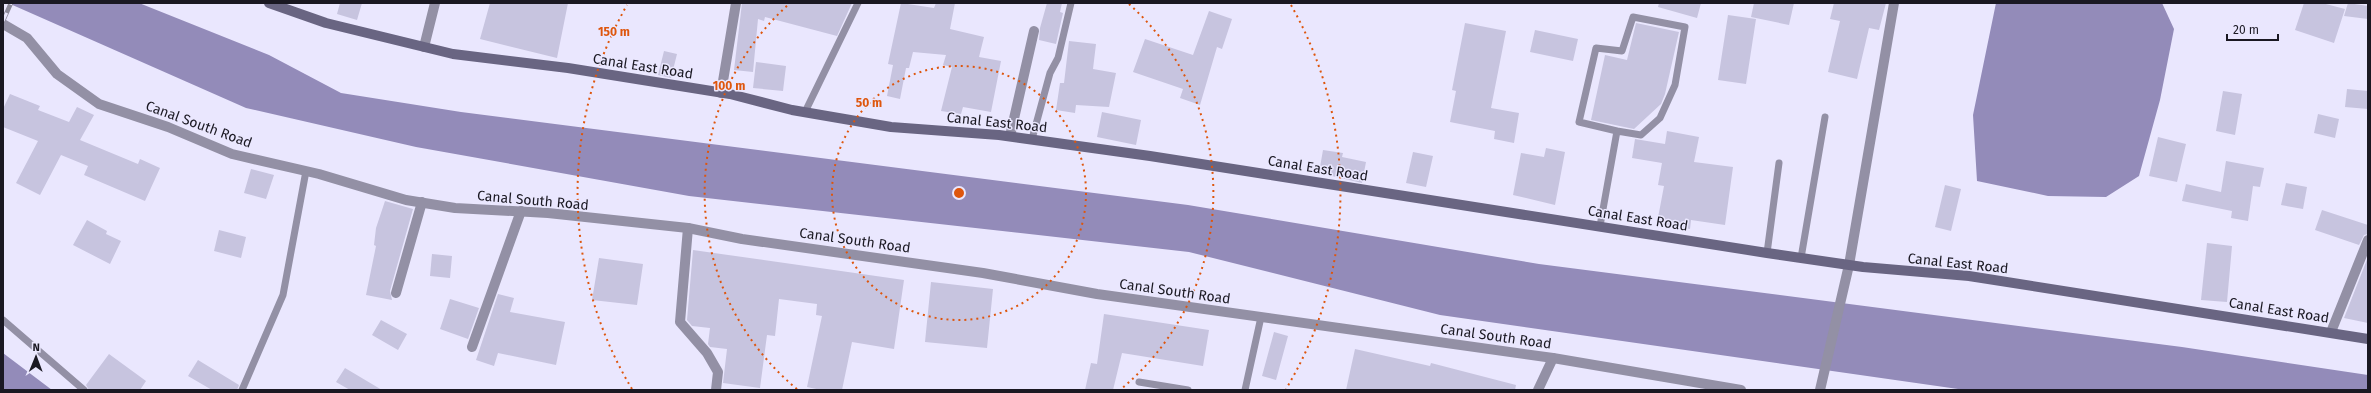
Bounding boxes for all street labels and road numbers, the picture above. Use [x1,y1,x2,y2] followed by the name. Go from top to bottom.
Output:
[592,50,694,83] street label: Canal East Road
[143,97,254,152] street label: Canal South Road
[946,109,1048,136] street label: Canal East Road
[1267,152,1369,185] street label: Canal East Road
[476,187,589,214] street label: Canal South Road
[1587,202,1689,235] street label: Canal East Road
[798,224,912,257] street label: Canal South Road
[1907,250,2009,277] street label: Canal East Road
[1118,275,1232,308] street label: Canal South Road
[2228,294,2330,327] street label: Canal East Road
[1439,320,1553,353] street label: Canal South Road

